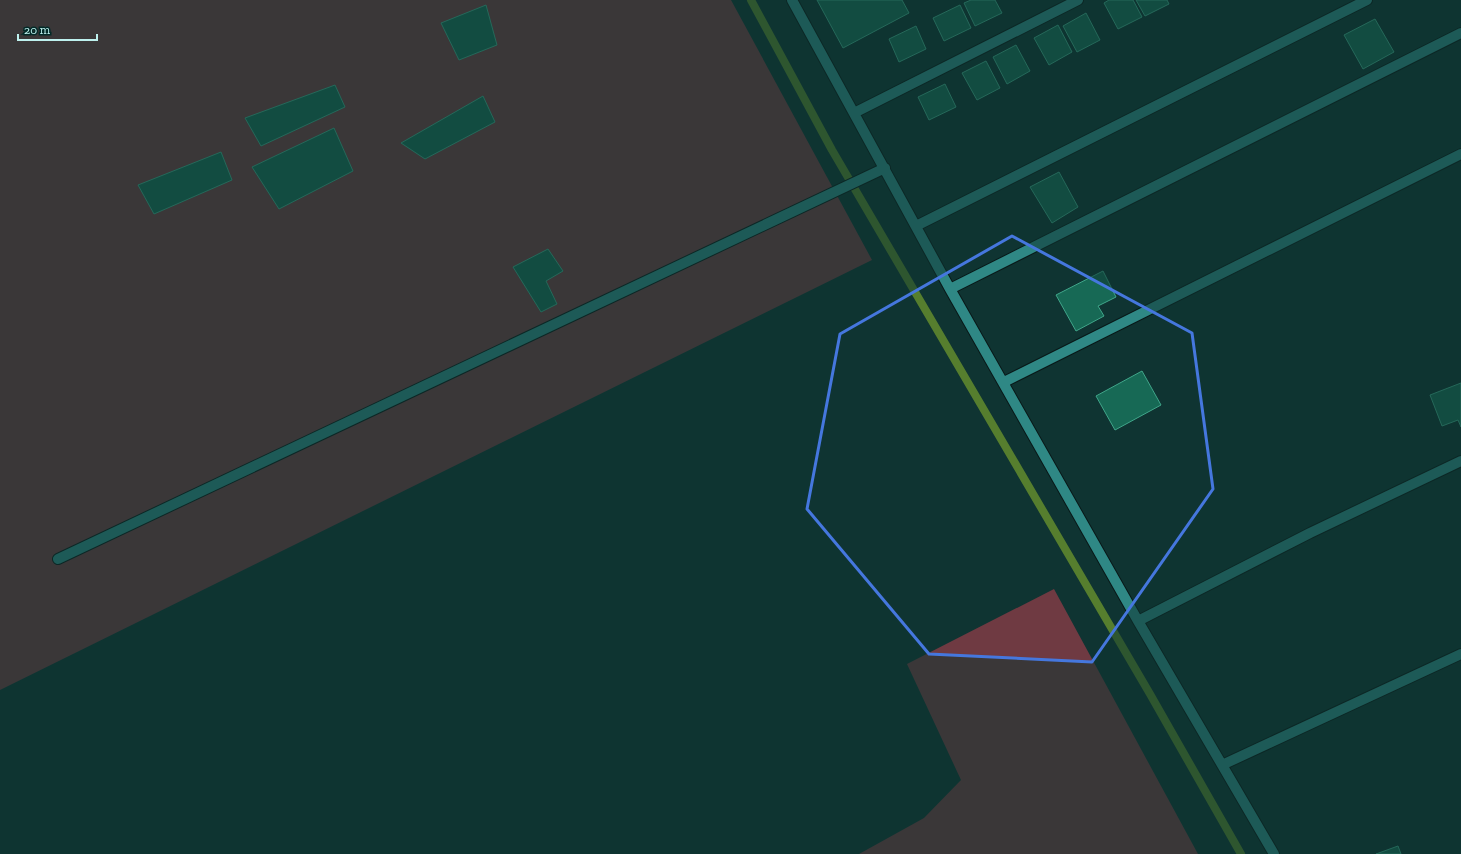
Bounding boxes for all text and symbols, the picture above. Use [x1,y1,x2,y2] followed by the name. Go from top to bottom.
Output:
[18,16,97,42] scale bar
[24,23,51,37] text: 20 m

